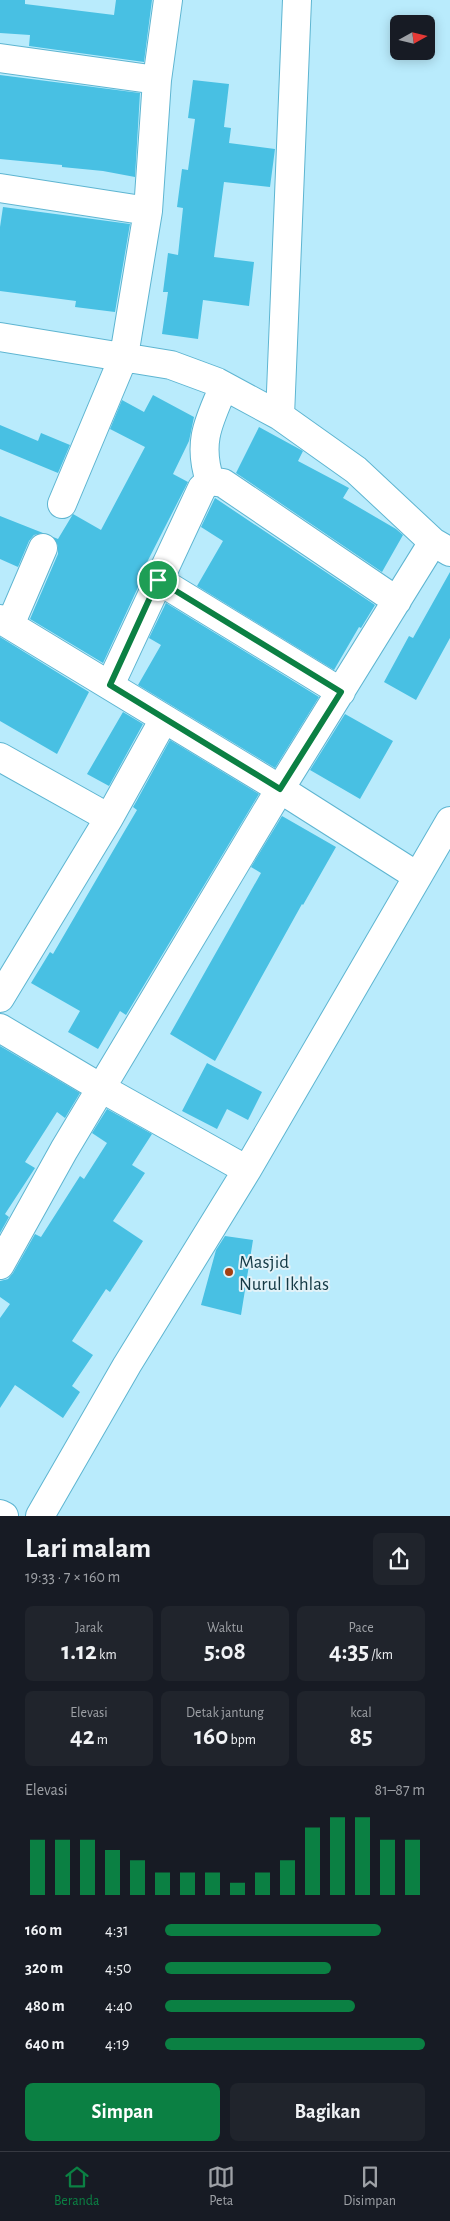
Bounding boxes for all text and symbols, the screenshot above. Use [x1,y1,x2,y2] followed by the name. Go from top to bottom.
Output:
[390,15,435,60] north arrow
[390,15,435,60] map controls
[137,559,179,601] pin
[144,566,172,594] icon: arrive
[239,1253,329,1294] place label: Masjid Nurul Ikhlas
[223,1266,235,1278] marker: Masjid Nurul Ikhlas
[373,1533,425,1585] button: share
[25,1535,151,1563] text: Lari malam
[25,1569,120,1585] text: 19:33 · 7 × 160 m
[75,1621,103,1635] text: Jarak
[207,1621,243,1635] text: Waktu
[348,1621,374,1635] text: Pace
[61,1639,97,1664] text: 1.12
[204,1639,246,1664] text: 5:08
[329,1639,369,1664] text: 4:35
[97,1648,117,1662] text: km
[369,1648,393,1662] text: /km
[70,1706,108,1720] text: Elevasi
[186,1706,264,1720] text: Detak jantung
[350,1706,372,1720] text: kcal
[70,1724,94,1749] text: 42
[194,1724,228,1749] text: 160
[349,1724,373,1749] text: 85
[94,1733,108,1747] text: m
[228,1733,256,1747] text: bpm
[25,1782,68,1798] text: Elevasi
[375,1782,425,1798] text: 81–87 m
[25,1922,62,1938] text: 160 m
[105,1922,128,1938] text: 4:31
[25,1960,63,1976] text: 320 m
[105,1960,132,1976] text: 4:50
[25,1998,65,2014] text: 480 m
[105,1998,133,2014] text: 4:40
[25,2036,64,2052] text: 640 m
[105,2036,129,2052] text: 4:19
[25,2083,220,2141] button: Simpan
[230,2083,425,2141] button: Bagikan
[54,2163,99,2210] tab: Beranda
[207,2163,235,2210] tab: Peta
[343,2163,396,2210] tab: Disimpan

